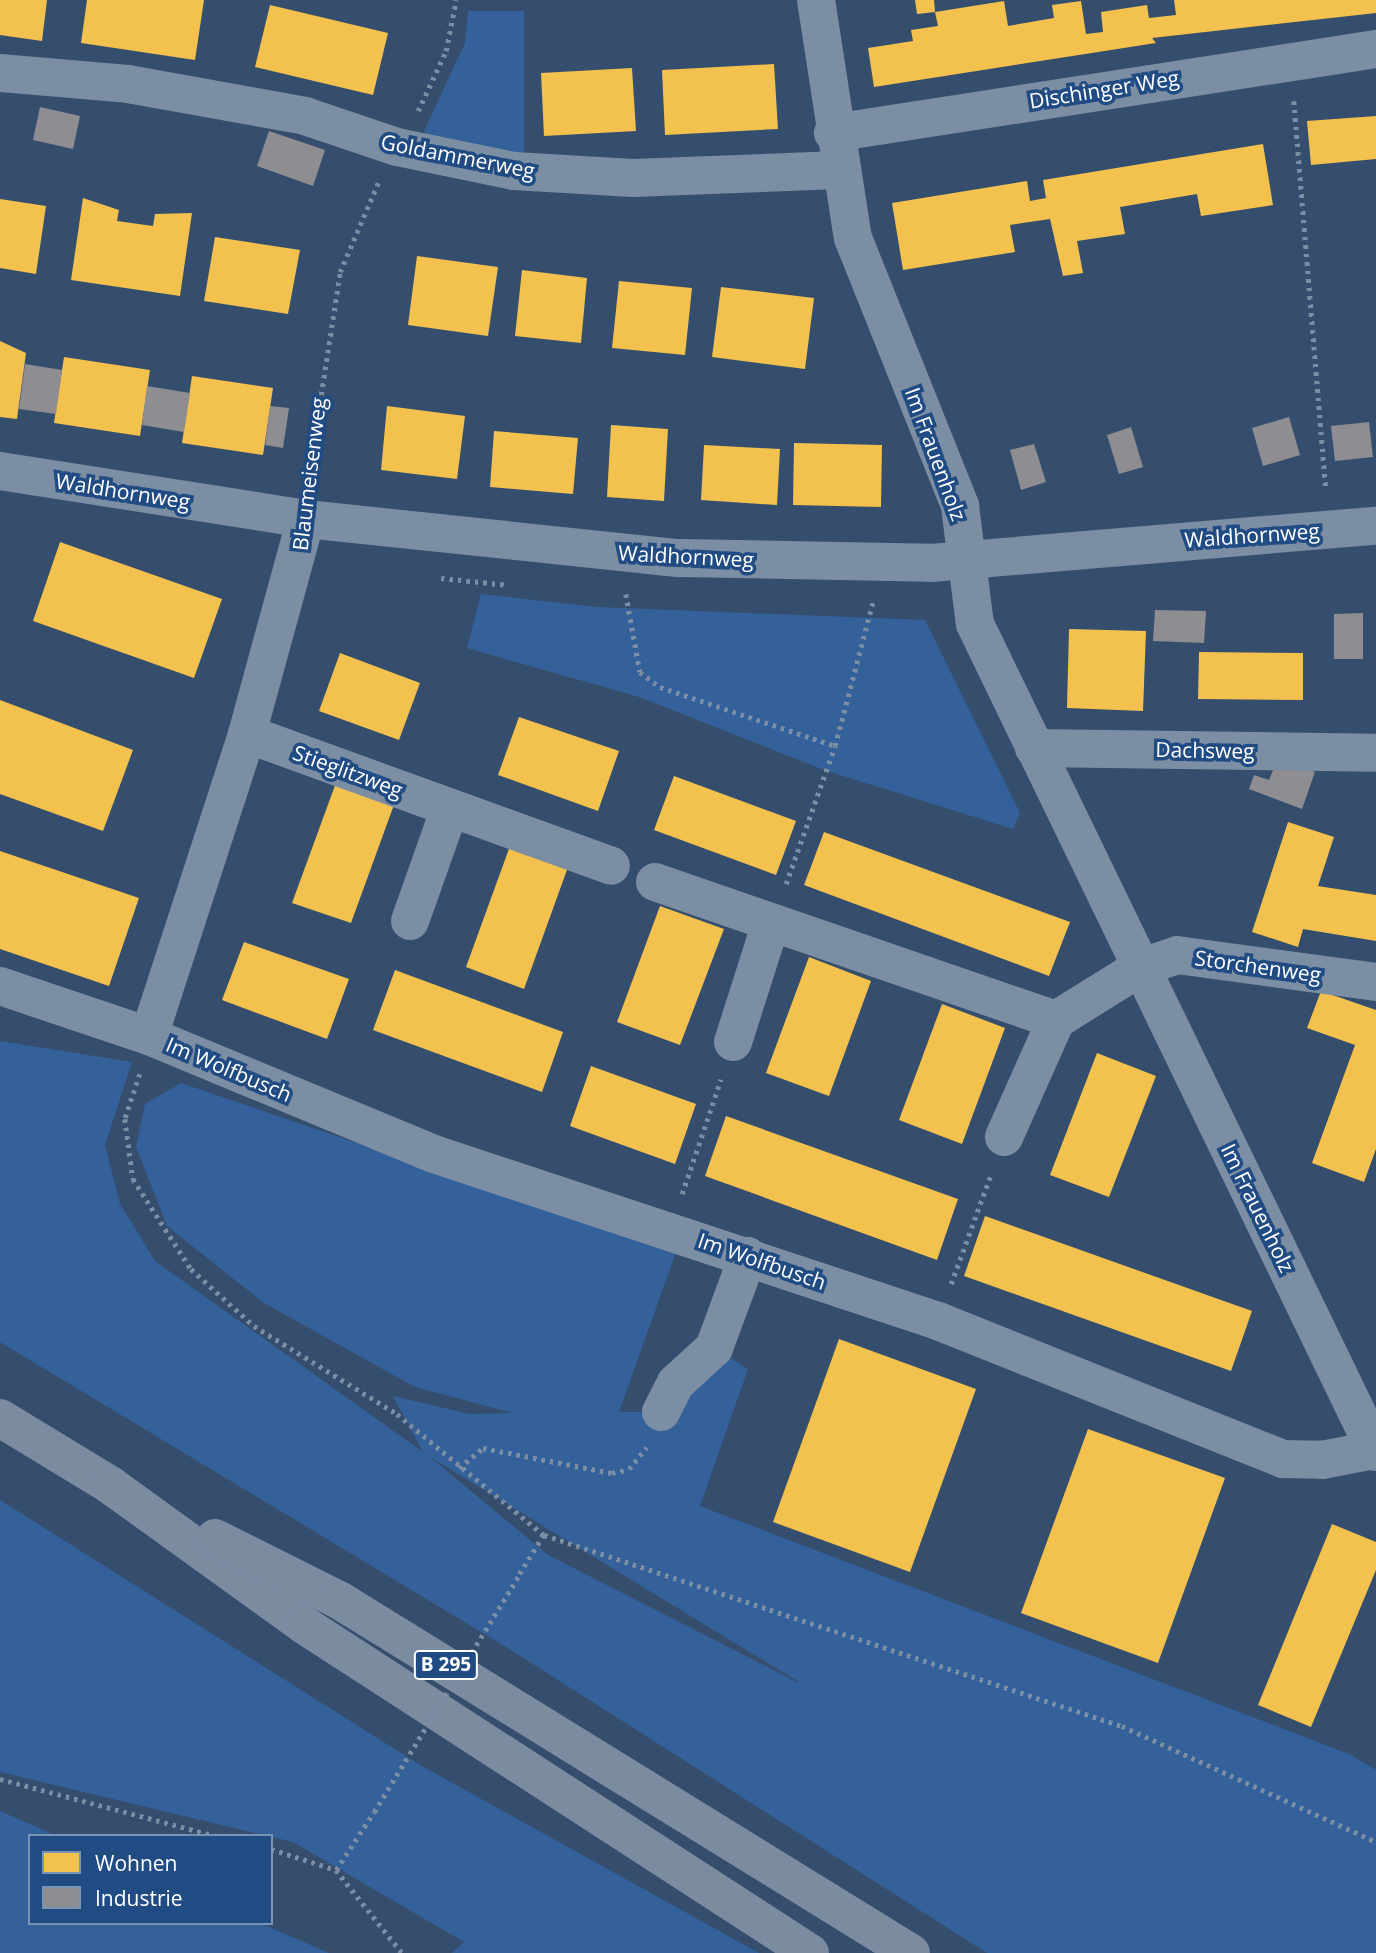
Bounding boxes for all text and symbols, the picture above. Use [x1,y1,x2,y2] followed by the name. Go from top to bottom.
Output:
[1027,65,1181,113] street label: Dischinger Weg
[379,129,537,183] street label: Goldammerweg
[900,384,972,524] street label: Im Frauenholz
[287,396,331,552] street label: Blaumeisenweg
[54,468,192,514] street label: Waldhornweg
[1183,518,1321,552] street label: Waldhornweg
[618,540,754,572] street label: Waldhornweg
[1155,737,1255,763] street label: Dachsweg
[290,740,406,802] street label: Stieglitzweg
[1193,945,1323,987] street label: Storchenweg
[162,1031,296,1107] street label: Im Wolfbusch
[1216,1140,1300,1276] street label: Im Frauenholz
[695,1227,829,1295] street label: Im Wolfbusch
[413,1650,479,1680] road number: B 295
[28,1834,273,1925] legend
[95,1849,177,1877] text: Wohnen
[95,1884,183,1912] text: Industrie

